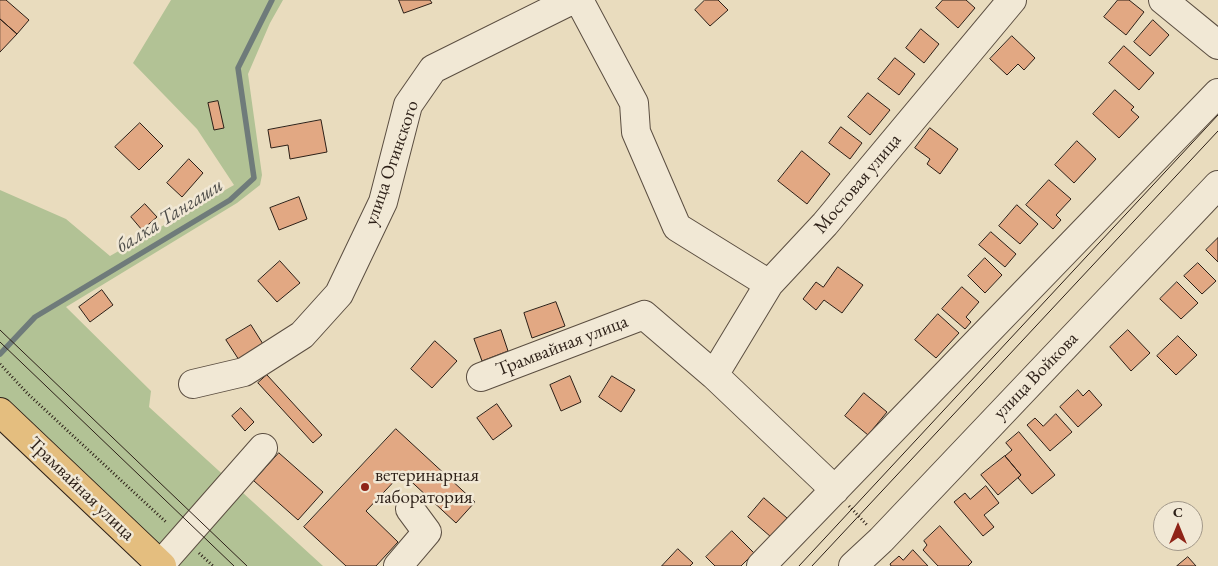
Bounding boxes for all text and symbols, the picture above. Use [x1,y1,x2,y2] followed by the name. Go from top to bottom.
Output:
[360,97,424,229] street label: улица Огинского
[810,129,906,239] street label: Мостовая улица
[112,174,228,258] water label: балка Тангаши
[493,310,631,382] street label: Трамвайная улица
[989,328,1083,424] street label: улица Войкова
[23,432,139,546] street label: Трамвайная улица
[375,465,479,509] place label: ветеринарная лаборатория
[359,481,371,493] marker: ветеринарная лаборатория
[1153,501,1203,551] north arrow
[1173,503,1183,521] text: С

